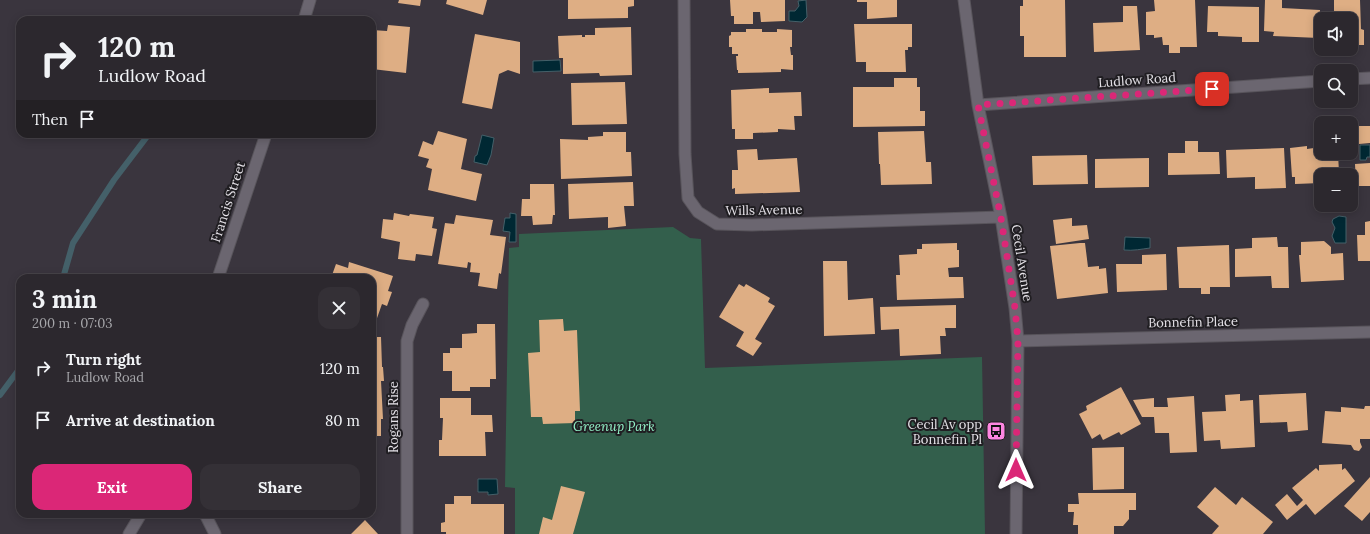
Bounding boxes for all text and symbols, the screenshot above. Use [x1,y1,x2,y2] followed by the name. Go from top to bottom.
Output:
[1314,12,1358,212] map controls
[1314,12,1358,56] button: sound
[98,29,175,65] text: 120 m
[32,32,84,84] icon: right
[98,64,206,87] text: Ludlow Road
[1314,64,1358,108] button: search
[1097,69,1177,91] street label: Ludlow Road
[1195,72,1229,106] pin
[1201,78,1223,100] icon: arrive
[76,108,98,130] icon: arrive
[32,110,68,129] text: Then
[1314,116,1358,160] button: +
[207,159,249,245] street label: Francis Street
[1314,168,1358,212] button: −
[725,201,803,219] street label: Wills Avenue
[1008,223,1036,303] street label: Cecil Avenue
[32,284,97,315] text: 3 min
[318,287,360,329] button: close
[1148,313,1238,331] street label: Bonnefin Place
[32,315,113,332] text: 200 m · 07:03
[66,350,142,369] text: Turn right
[32,357,54,379] icon: right
[320,359,360,378] text: 120 m
[66,369,144,386] text: Ludlow Road
[385,381,402,453] street label: Rogans Rise
[32,409,54,431] icon: arrive
[66,411,215,430] text: Arrive at destination
[325,411,360,430] text: 80 m
[907,416,982,448] place label: Cecil Av opp Bonnefin Pl
[573,418,655,435] park label: Greenup Park
[985,420,1007,442] bus stop icon: Cecil Av opp Bonnefin Pl
[995,449,1037,491] position arrow
[32,464,192,510] button: Exit
[200,464,360,510] button: Share

